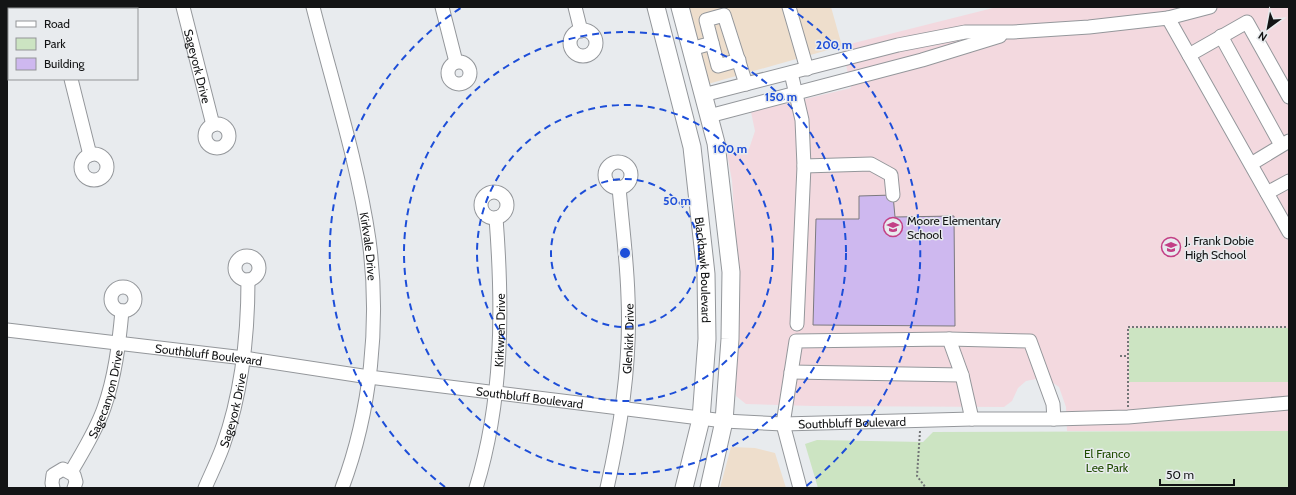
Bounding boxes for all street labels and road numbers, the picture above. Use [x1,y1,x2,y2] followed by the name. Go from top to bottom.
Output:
[181,27,215,105] street label: Sageyork Drive
[357,211,380,281] street label: Kirkvale Drive
[692,216,714,323] street label: Blackhawk Boulevard
[490,293,507,368] street label: Kirkwren Drive
[618,303,636,374] street label: Glenkirk Drive
[154,340,263,368] street label: Southbluff Boulevard
[84,349,125,441] street label: Sagecanyon Drive
[216,372,249,449] street label: Sageyork Drive
[475,383,584,411] street label: Southbluff Boulevard
[798,413,906,431] street label: Southbluff Boulevard

